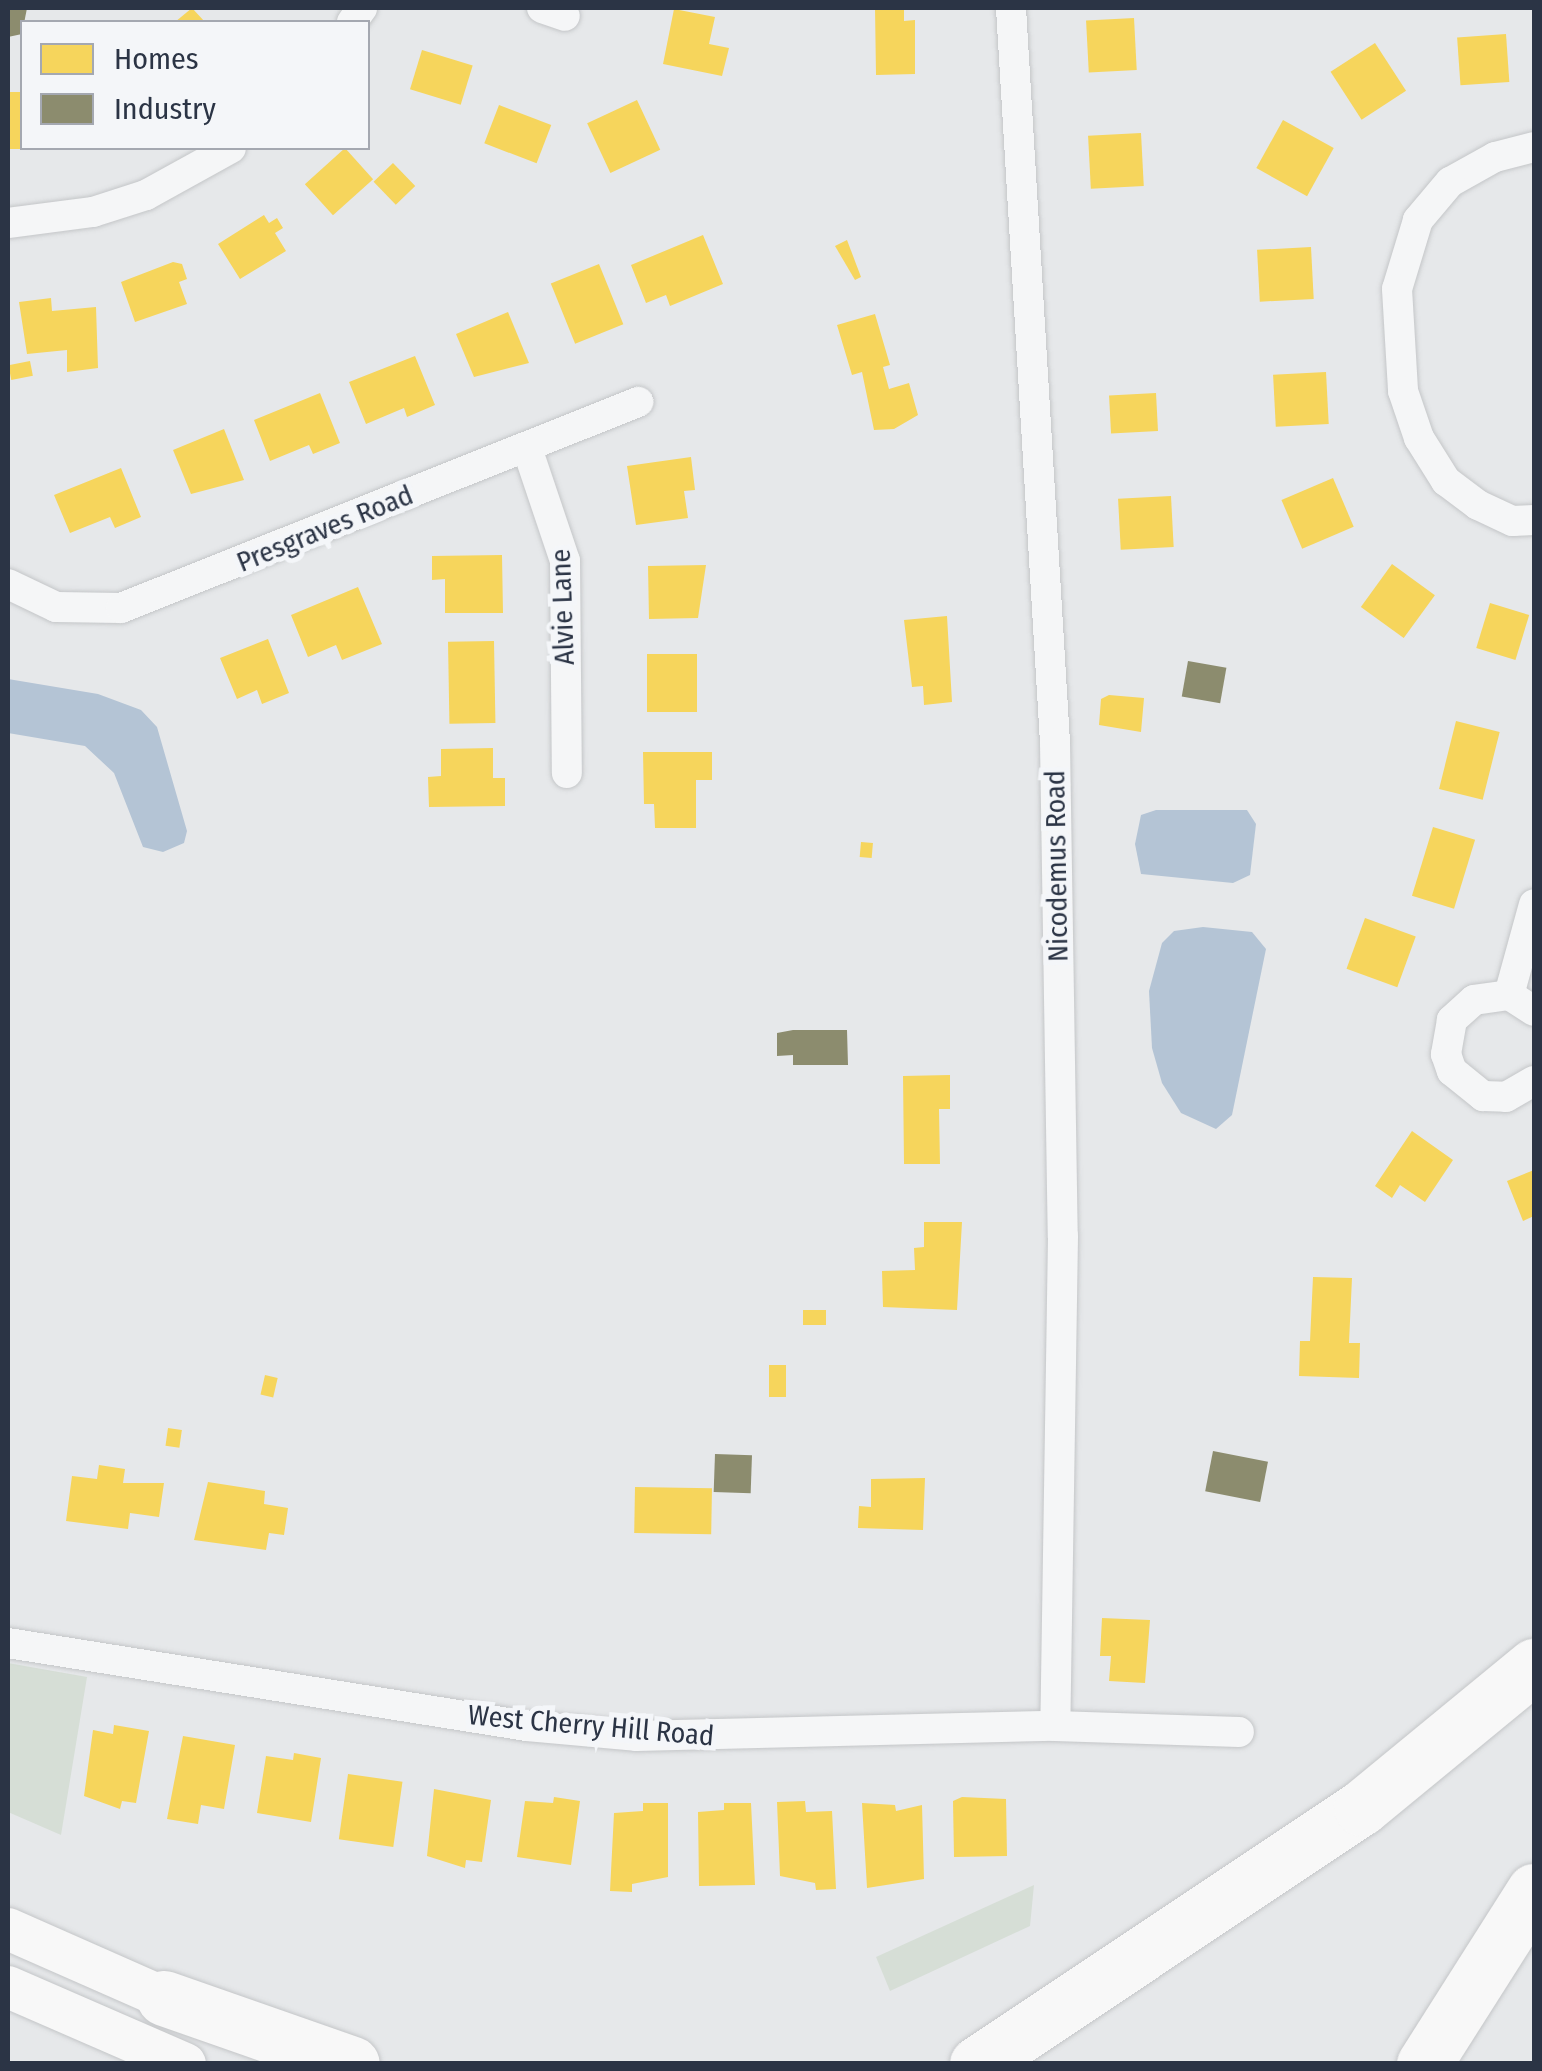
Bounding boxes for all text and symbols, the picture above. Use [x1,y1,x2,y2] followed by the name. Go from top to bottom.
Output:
[20,20,370,150] legend
[114,41,199,77] text: Homes
[114,91,216,127] text: Industry
[232,478,418,580] street label: Presgraves Road
[544,548,582,666] street label: Alvie Lane
[1039,770,1075,962] street label: Nicodemus Road
[467,1699,715,1753] street label: West Cherry Hill Road

